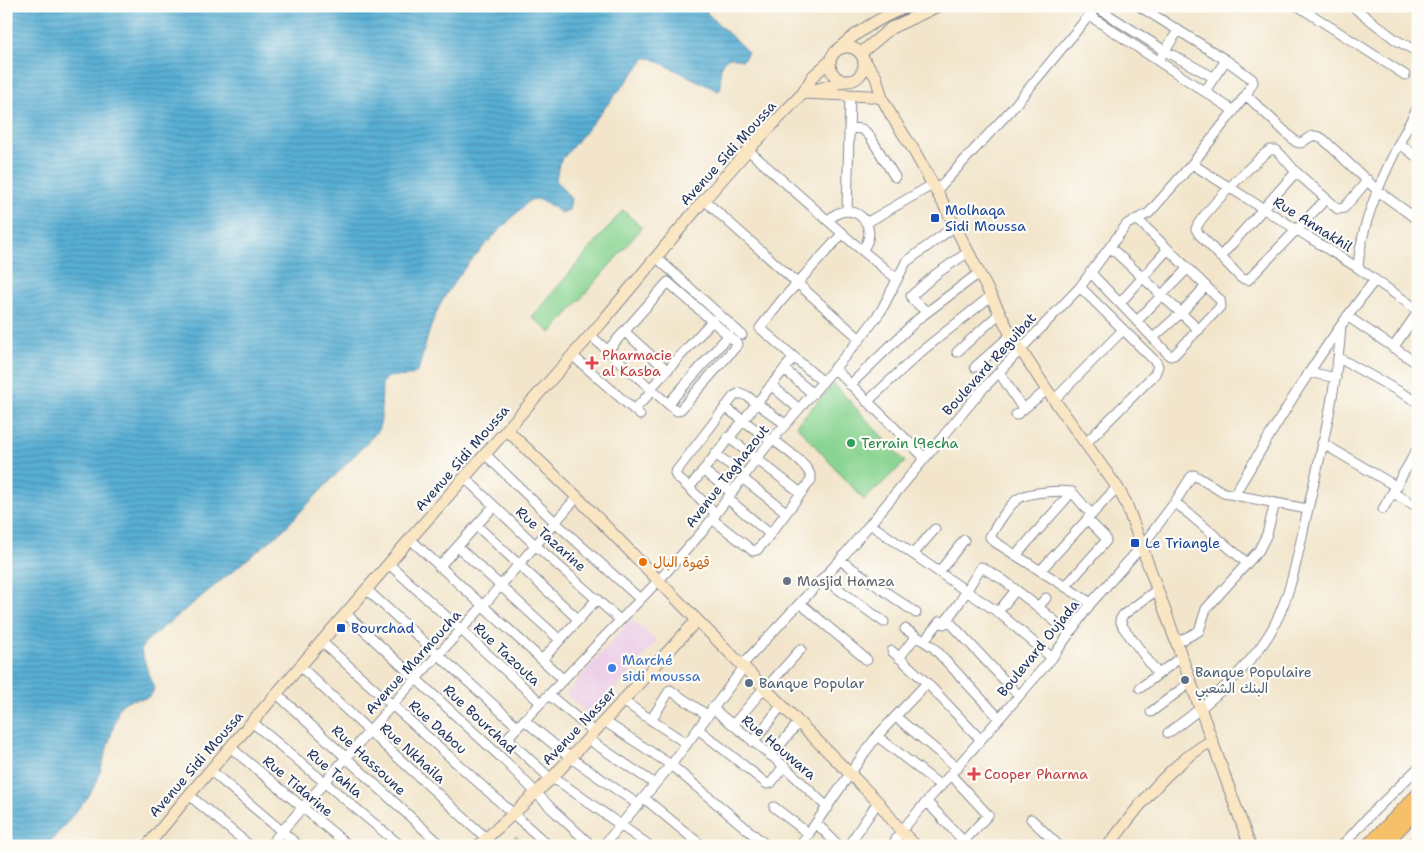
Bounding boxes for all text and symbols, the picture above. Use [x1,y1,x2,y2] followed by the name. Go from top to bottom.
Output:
[676,97,780,209] street label: Avenue Sidi Moussa
[1270,192,1357,256] street label: Rue Annakhil
[945,201,1026,235] place label: Molhaqa Sidi Moussa
[929,212,941,224] marker: Molhaqa Sidi Moussa
[938,309,1040,419] street label: Boulevard Reguibat
[602,346,672,380] place label: Pharmacie al Kasba
[586,357,598,369] marker: Pharmacie al Kasba
[411,401,513,515] street label: Avenue Sidi Moussa
[681,421,773,531] street label: Avenue Taghazout
[861,434,959,452] place label: Terrain l9echa
[845,437,857,449] marker: Terrain l9echa
[512,503,590,575] street label: Rue Tazarine
[1145,534,1220,552] place label: Le Triangle
[1129,537,1141,549] marker: Le Triangle
[653,553,710,572] place label: قهوة البال
[637,556,649,568] marker: قهوة البال
[797,572,895,590] place label: Masjid Hamza
[781,575,793,587] marker: Masjid Hamza
[993,595,1083,700] street label: Boulevard Oujada
[361,606,465,718] street label: Avenue Marmoucha
[351,619,414,637] place label: Bourchad
[470,619,544,690] street label: Rue Tazouta
[335,622,347,634] marker: Bourchad
[622,651,701,685] place label: Marché sidi moussa
[606,662,618,674] marker: Marché sidi moussa
[1195,663,1312,701] place label: Banque Populaire البنك الشعبي
[759,674,865,692] place label: Banque Popular
[1179,674,1191,686] marker: Banque Populaire البنك الشعبي
[743,677,755,689] marker: Banque Popular
[440,681,520,757] street label: Rue Bourchad
[538,683,620,769] street label: Avenue Nasser
[405,696,471,758] street label: Rue Dabou
[145,707,247,821] street label: Avenue Sidi Moussa
[738,711,820,783] street label: Rue Houwara
[376,719,450,787] street label: Rue Nkhaila
[328,721,410,799] street label: Rue Hassoune
[304,745,367,802] street label: Rue Tahla
[259,751,337,821] street label: Rue Tidarine
[984,765,1088,783] place label: Cooper Pharma
[968,768,980,780] marker: Cooper Pharma

